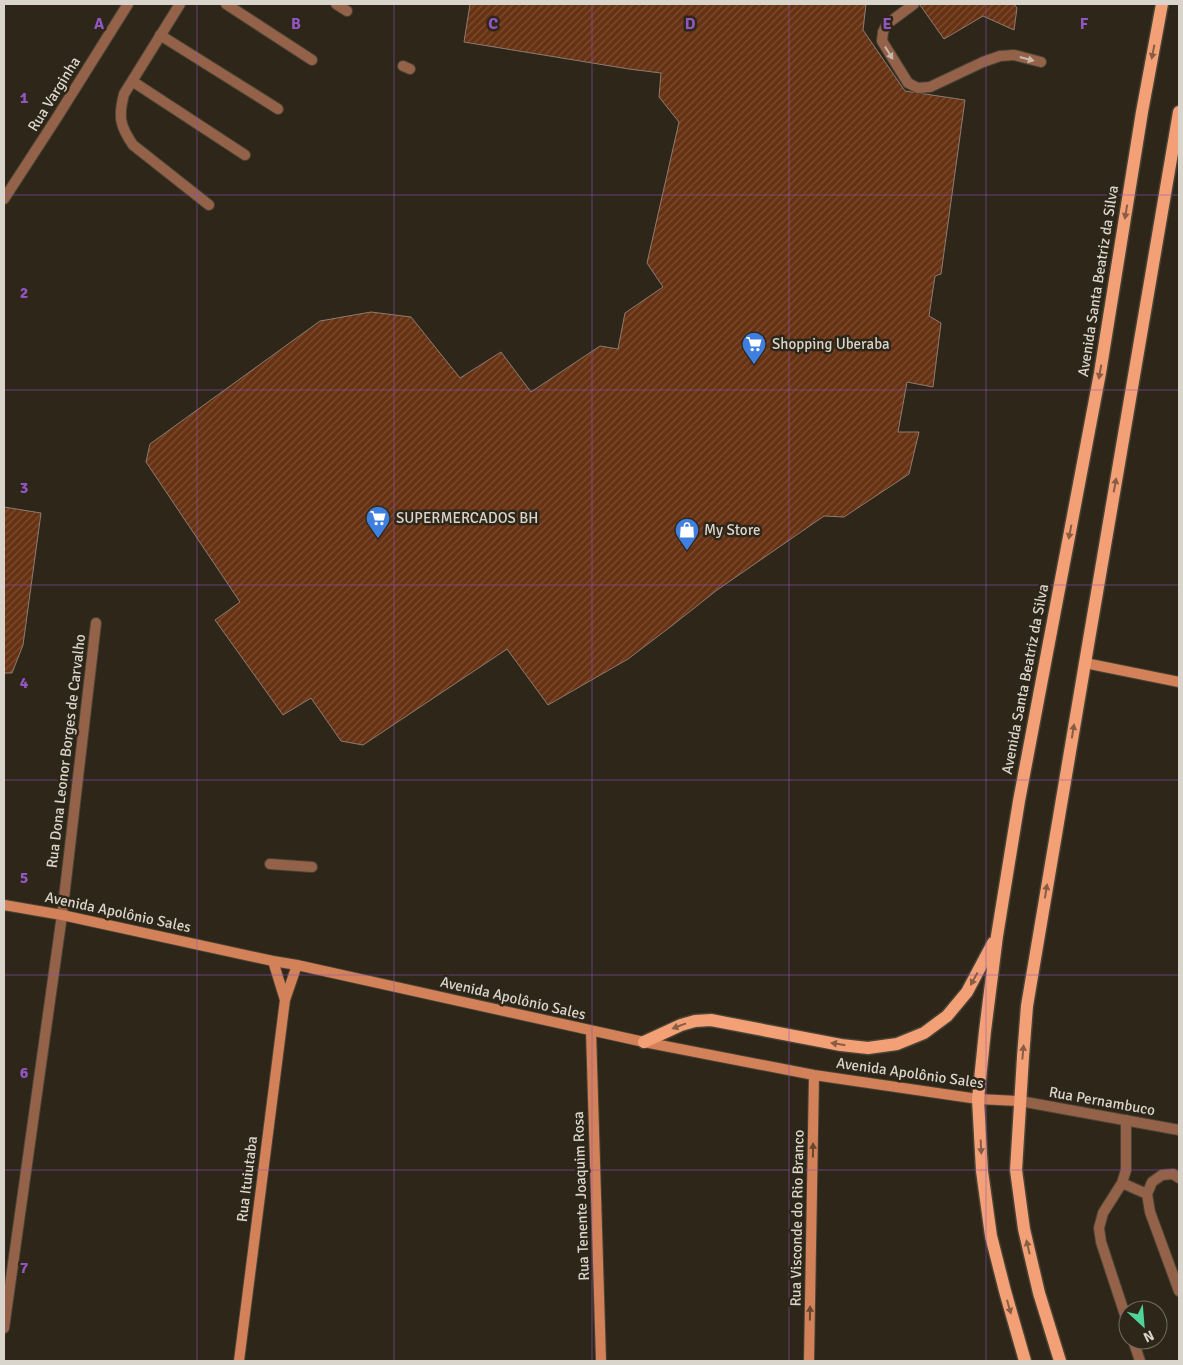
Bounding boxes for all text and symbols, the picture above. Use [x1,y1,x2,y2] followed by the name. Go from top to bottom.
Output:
[94,14,105,34] text: A
[291,14,301,34] text: B
[488,14,498,34] text: C
[685,14,696,34] text: D
[882,14,892,34] text: E
[1080,14,1089,34] text: F
[1148,44,1156,60] one-way arrow
[885,47,894,60] one-way arrow
[24,53,84,135] street label: Rua Varginha
[1020,55,1035,63] one-way arrow
[20,88,29,108] text: 1
[1074,184,1122,378] street label: Avenida Santa Beatriz da Silva
[1121,204,1129,220] one-way arrow
[20,283,28,303] text: 2
[741,331,767,365] supermarket icon: Shopping Uberaba
[772,335,890,353] place label: Shopping Uberaba
[1096,365,1104,381] one-way arrow
[1112,476,1120,492] one-way arrow
[20,478,28,498] text: 3
[365,505,391,539] supermarket icon: SUPERMERCADOS BH
[396,509,538,527] place label: SUPERMERCADOS BH
[674,517,700,551] shop icon: My Store
[704,521,760,539] place label: My Store
[1066,524,1074,540] one-way arrow
[998,582,1052,776] street label: Avenida Santa Beatriz da Silva
[43,633,89,869] street label: Rua Dona Leonor Borges de Carvalho
[20,673,29,693] text: 4
[1070,723,1078,739] one-way arrow
[20,868,28,888] text: 5
[1043,883,1051,899] one-way arrow
[43,888,193,936] street label: Avenida Apolônio Sales
[439,972,588,1024] street label: Avenida Apolônio Sales
[969,972,978,986] one-way arrow
[672,1023,686,1031] one-way arrow
[830,1040,846,1048] one-way arrow
[1019,1044,1027,1060] one-way arrow
[835,1054,985,1092] street label: Avenida Apolônio Sales
[20,1063,29,1083] text: 6
[1047,1083,1157,1119] street label: Rua Pernambuco
[569,1111,593,1281] street label: Rua Tenente Joaquim Rosa
[786,1129,808,1307] street label: Rua Visconde do Rio Branco
[233,1135,261,1223] street label: Rua Ituiutaba
[977,1139,985,1155] one-way arrow
[809,1142,817,1158] one-way arrow
[1024,1239,1032,1254] one-way arrow
[20,1258,29,1278] text: 7
[1005,1299,1013,1314] one-way arrow
[1118,1300,1168,1350] north arrow
[806,1304,814,1320] one-way arrow
[1140,1326,1157,1346] text: N

